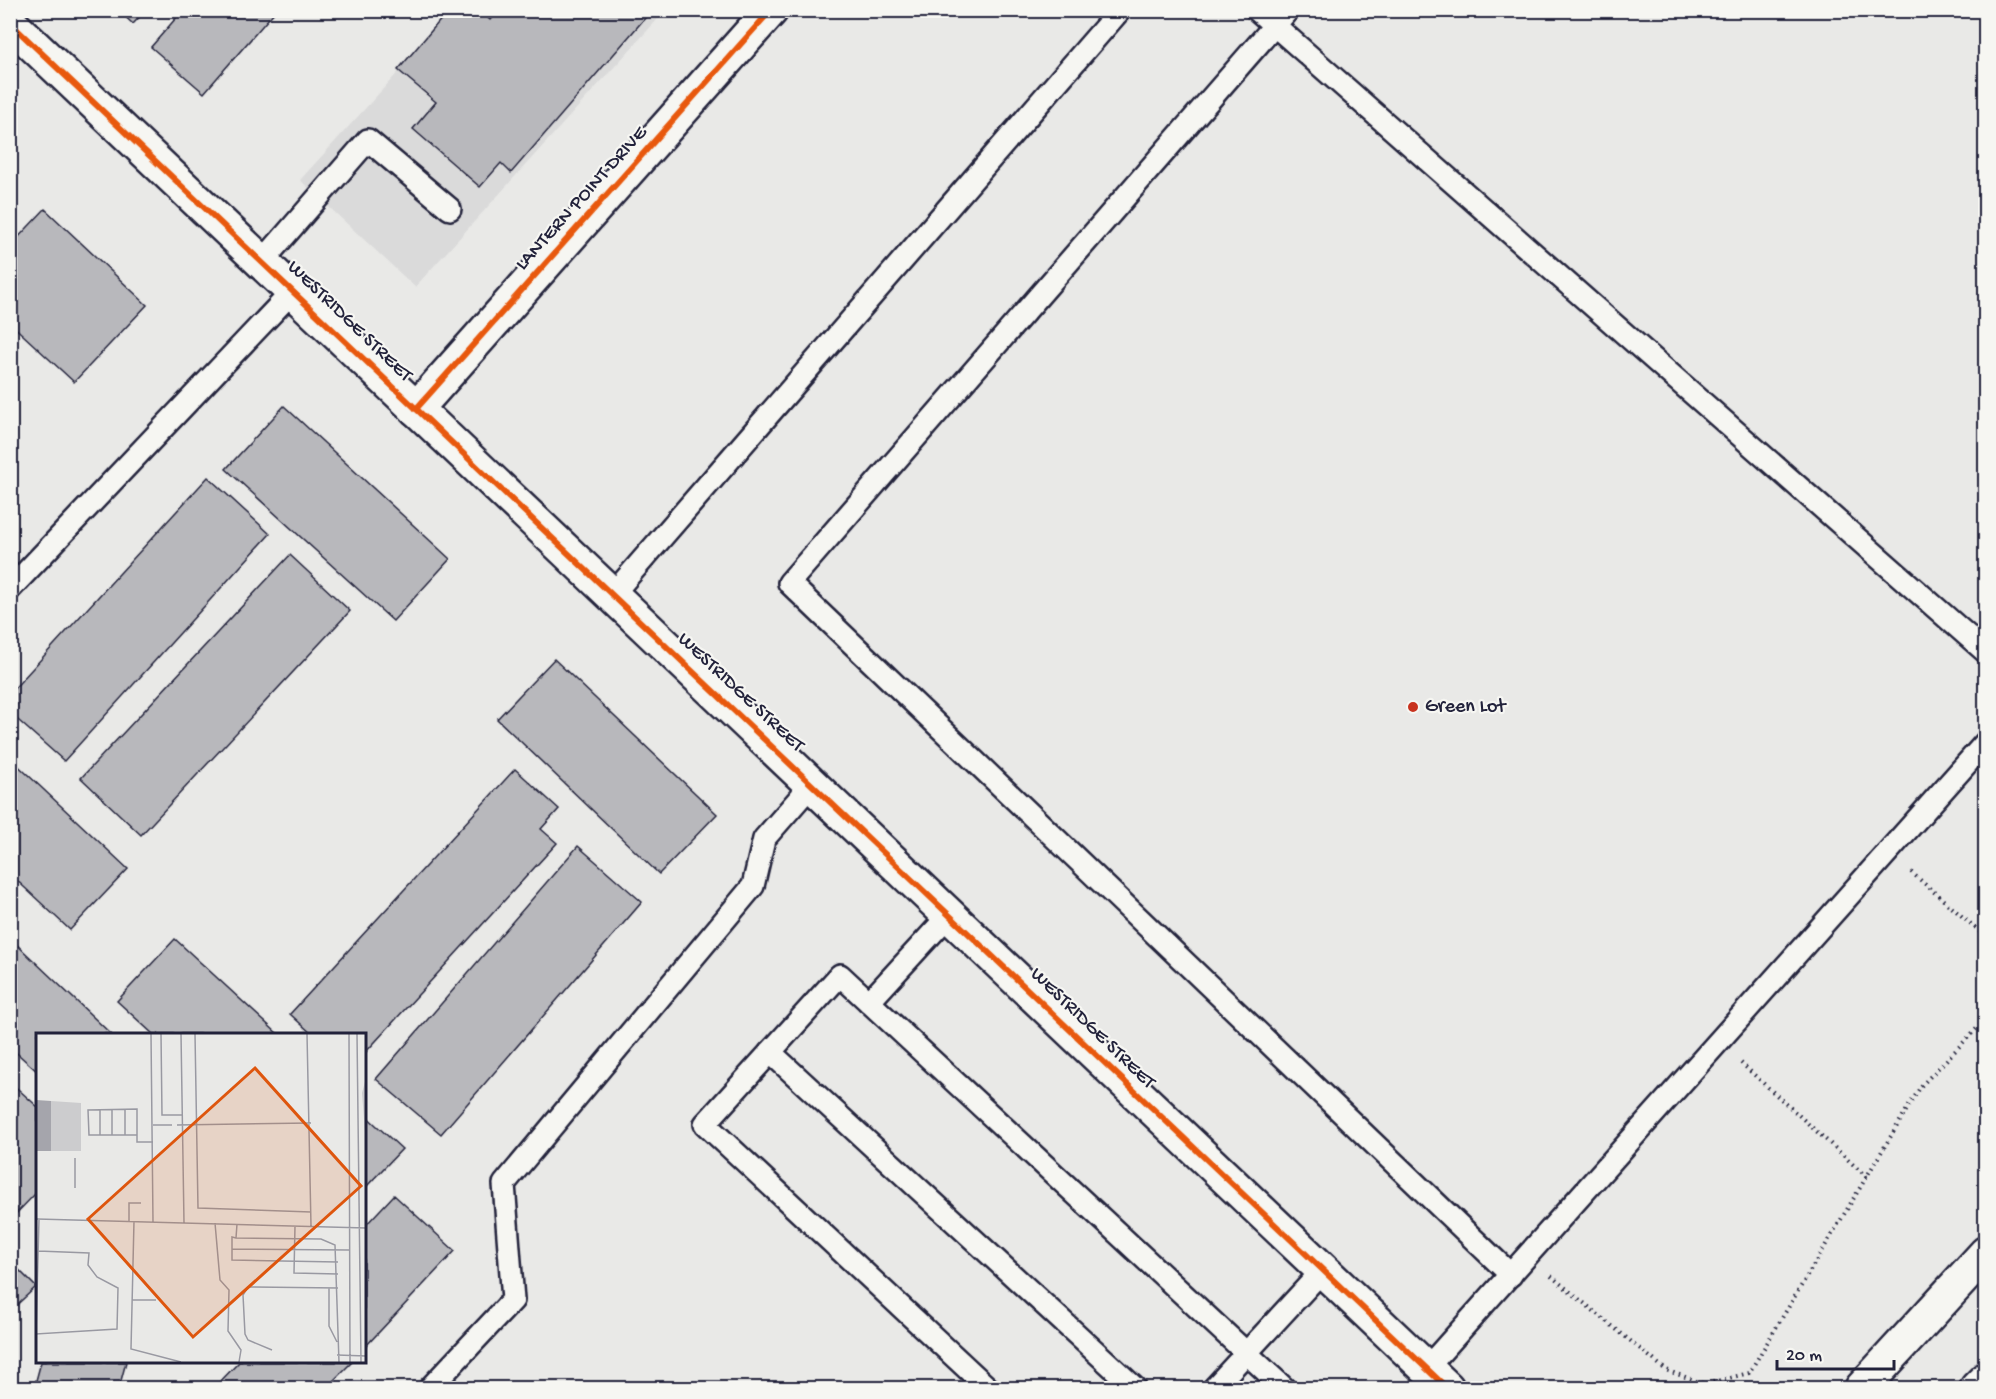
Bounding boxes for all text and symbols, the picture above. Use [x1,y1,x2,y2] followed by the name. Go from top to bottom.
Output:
[511,121,654,276] street label: LANTERN POINT DRIVE
[282,257,417,388] street label: WESTRIDGE STREET
[672,628,809,758] street label: WESTRIDGE STREET
[1425,696,1507,719] place label: Green Lot
[1406,700,1420,714] marker: Green Lot
[1025,964,1160,1095] street label: WESTRIDGE STREET
[36,1033,366,1363] inset map
[1777,1333,1894,1371] scale bar
[1786,1346,1822,1367] text: 20 m

